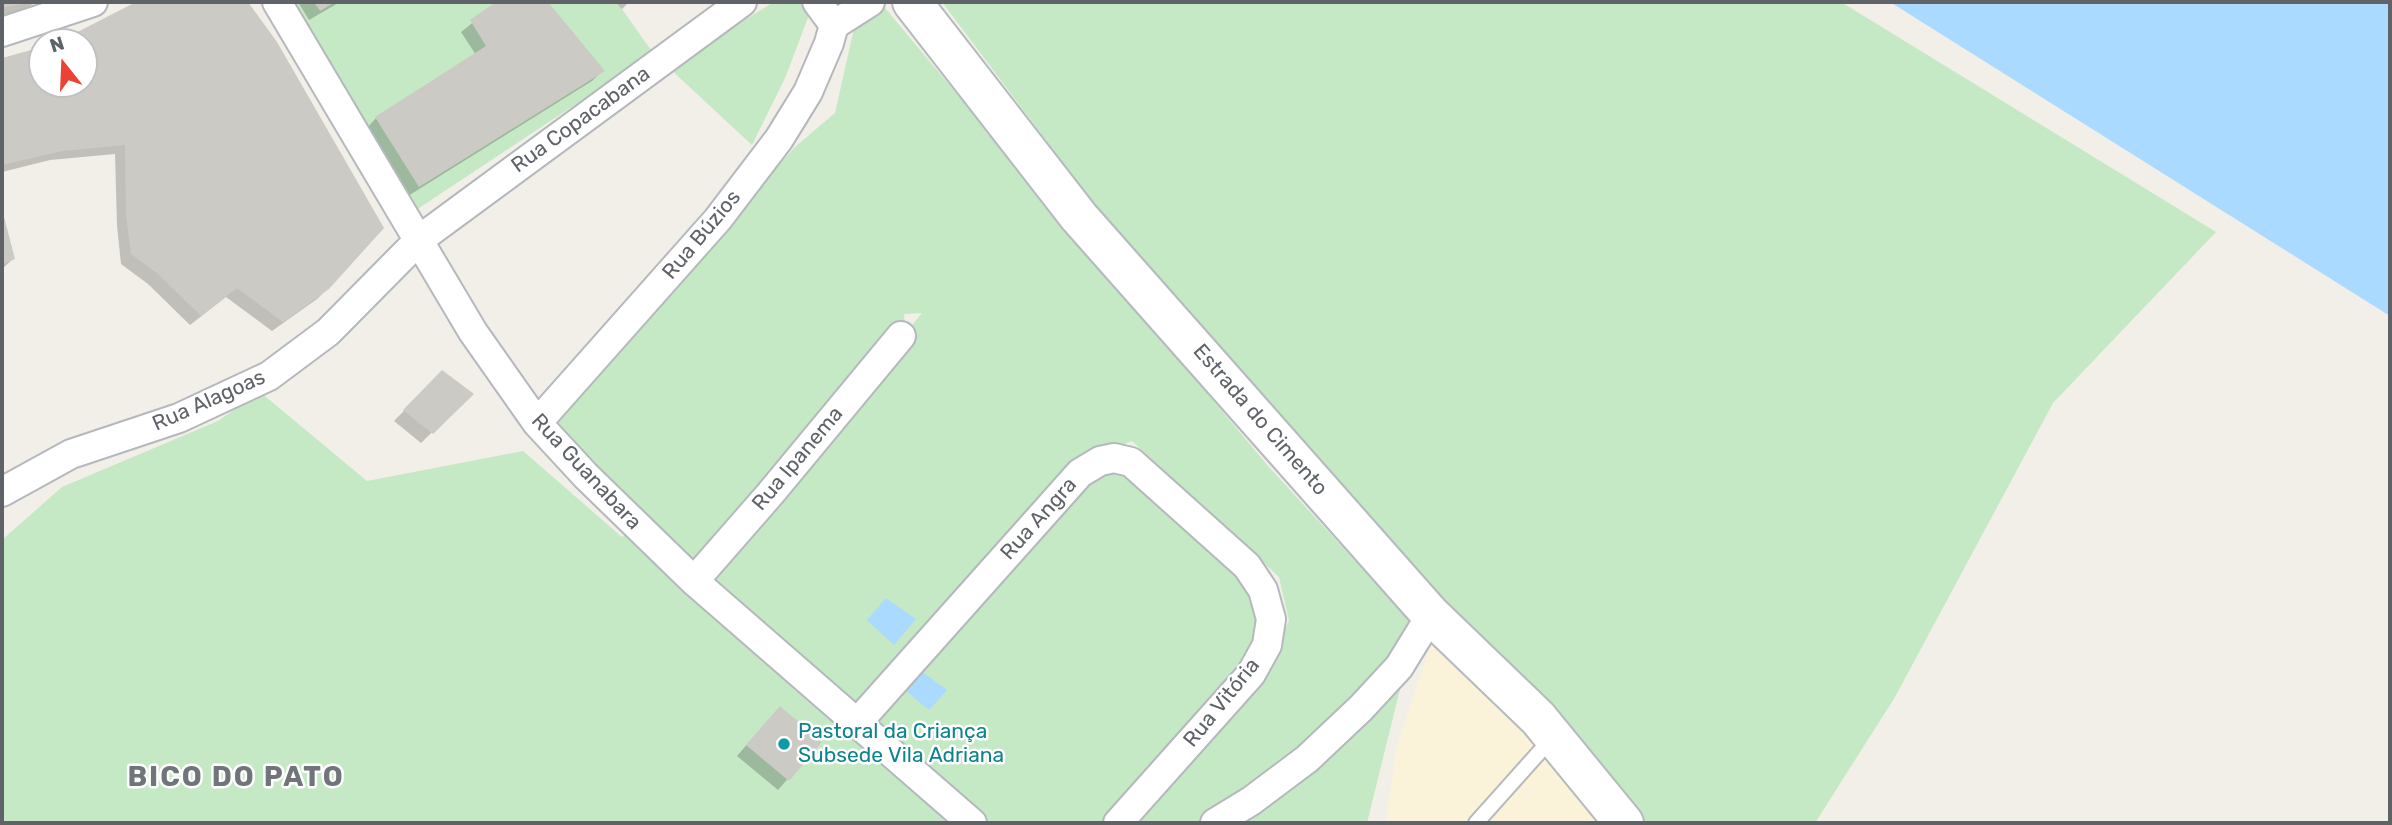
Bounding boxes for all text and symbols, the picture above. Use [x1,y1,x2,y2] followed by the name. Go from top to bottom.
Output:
[28,28,98,98] north arrow
[47,31,67,58] text: N
[507,61,655,179] street label: Rua Copacabana
[658,185,746,285] street label: Rua Búzios
[1187,339,1333,501] street label: Estrada do Cimento
[149,365,269,437] street label: Rua Alagoas
[747,402,849,516] street label: Rua Ipanema
[526,409,646,535] street label: Rua Guanabara
[996,473,1082,565] street label: Rua Angra
[1179,654,1265,752] street label: Rua Vitória
[798,719,1004,769] place label: Pastoral da Criança Subsede Vila Adriana
[776,736,792,752] marker: Pastoral da Criança Subsede Vila Adriana
[129,761,343,795] district label: BICO DO PATO

